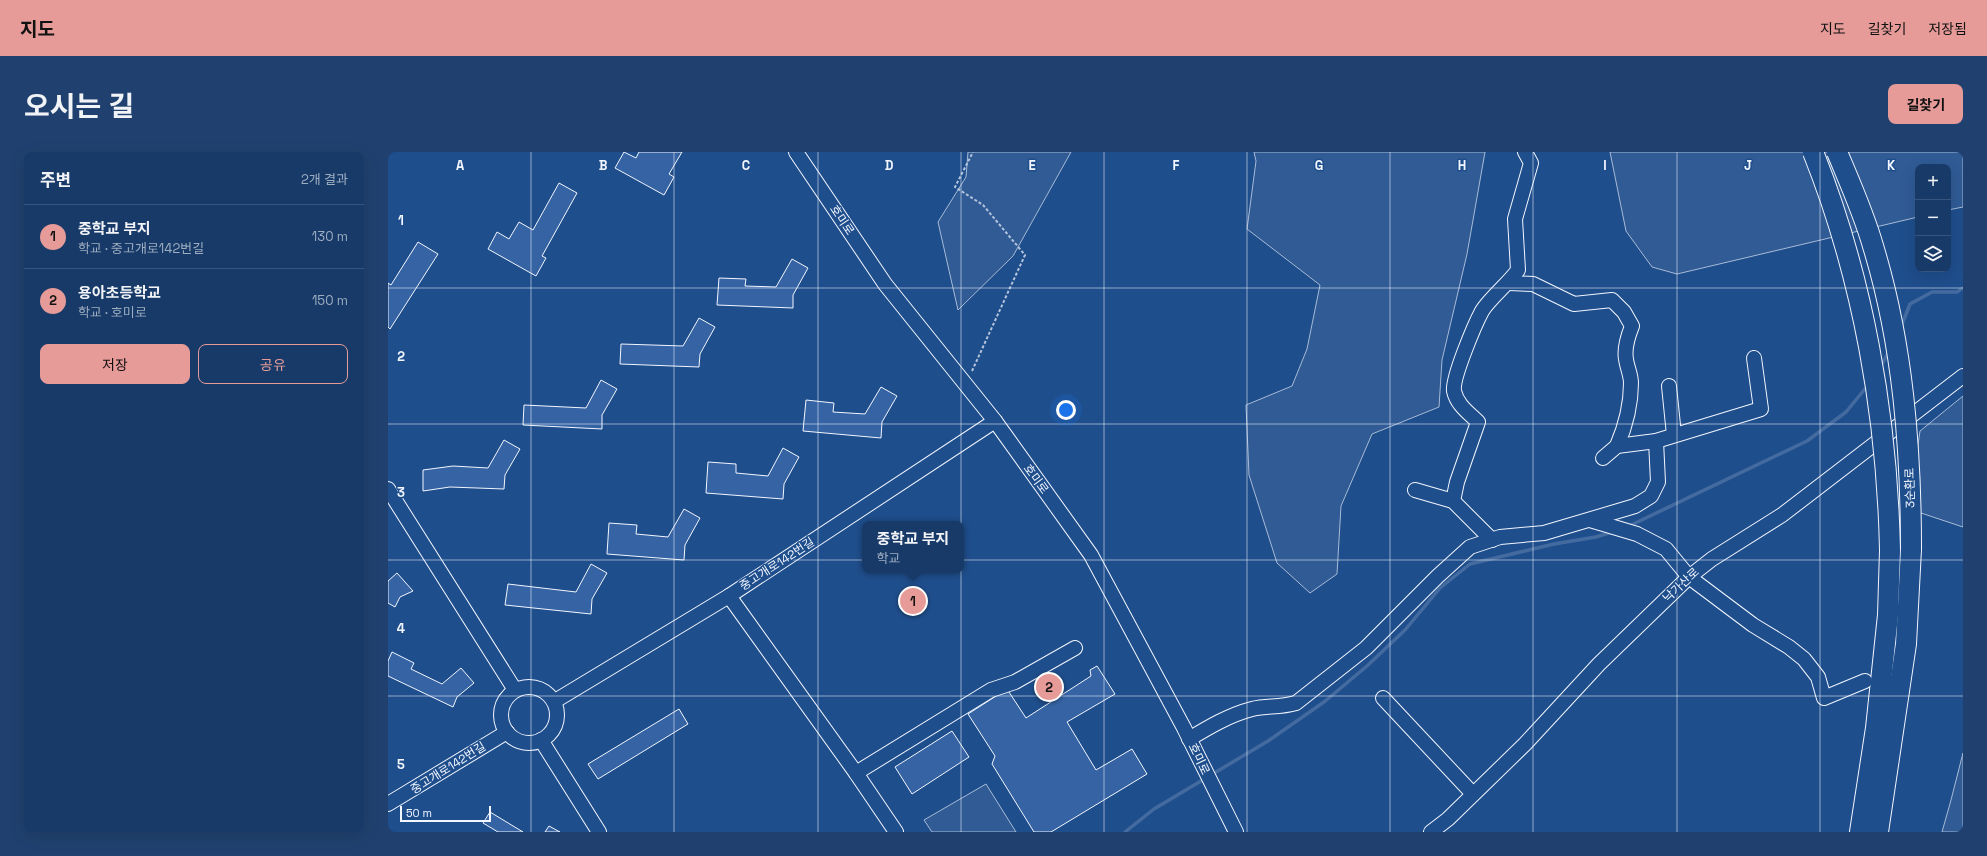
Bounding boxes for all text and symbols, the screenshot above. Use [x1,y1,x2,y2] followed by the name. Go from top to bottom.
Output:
[20,17,55,42] text: 지도
[1820,20,1846,38] text: 지도
[1868,20,1906,38] text: 길찾기
[1928,20,1967,38] text: 저장됨
[1888,84,1963,124] button: 길찾기
[24,88,134,124] text: 오시는 길
[456,157,465,174] text: A
[599,157,608,174] text: B
[742,157,750,174] text: C
[885,157,894,174] text: D
[1028,157,1036,174] text: E
[1173,157,1180,174] text: F
[1315,157,1323,174] text: G
[1458,157,1466,174] text: H
[1603,157,1607,174] text: I
[1744,157,1752,174] text: J
[1887,157,1896,174] text: K
[1915,164,1951,272] map controls
[1915,164,1951,200] button: +
[40,169,71,191] text: 주변
[301,171,348,188] text: 2개 결과
[1915,200,1951,236] button: −
[826,202,858,238] street label: 호미로
[398,212,404,229] text: 1
[78,219,151,238] text: 중학교 부지
[50,228,56,245] text: 1
[312,228,348,245] text: 130 m
[1915,236,1951,272] button: layers
[78,240,204,257] text: 학교 · 중고개로142번길
[78,283,161,302] text: 용아초등학교
[49,292,57,309] text: 2
[312,292,348,309] text: 150 m
[78,304,147,321] text: 학교 · 호미로
[40,344,190,384] button: 저장
[198,344,348,384] button: 공유
[397,348,405,365] text: 2
[1056,400,1076,420] your location
[1020,461,1052,497] street label: 호미로
[1902,468,1918,508] street label: 3순환로
[397,484,405,501] text: 3
[862,521,964,573] popup
[877,529,949,548] text: 중학교 부지
[737,534,817,594] street label: 중고개로142번길
[877,550,901,567] text: 학교
[1659,564,1703,606] street label: 낙가산로
[900,586,926,616] pin: 1
[397,620,405,637] text: 4
[1036,672,1062,702] pin: 2
[407,738,489,798] street label: 중고개로142번길
[1185,741,1213,777] street label: 호미로
[397,756,405,773] text: 5
[400,804,491,823] scale bar
[406,806,432,820] text: 50 m

